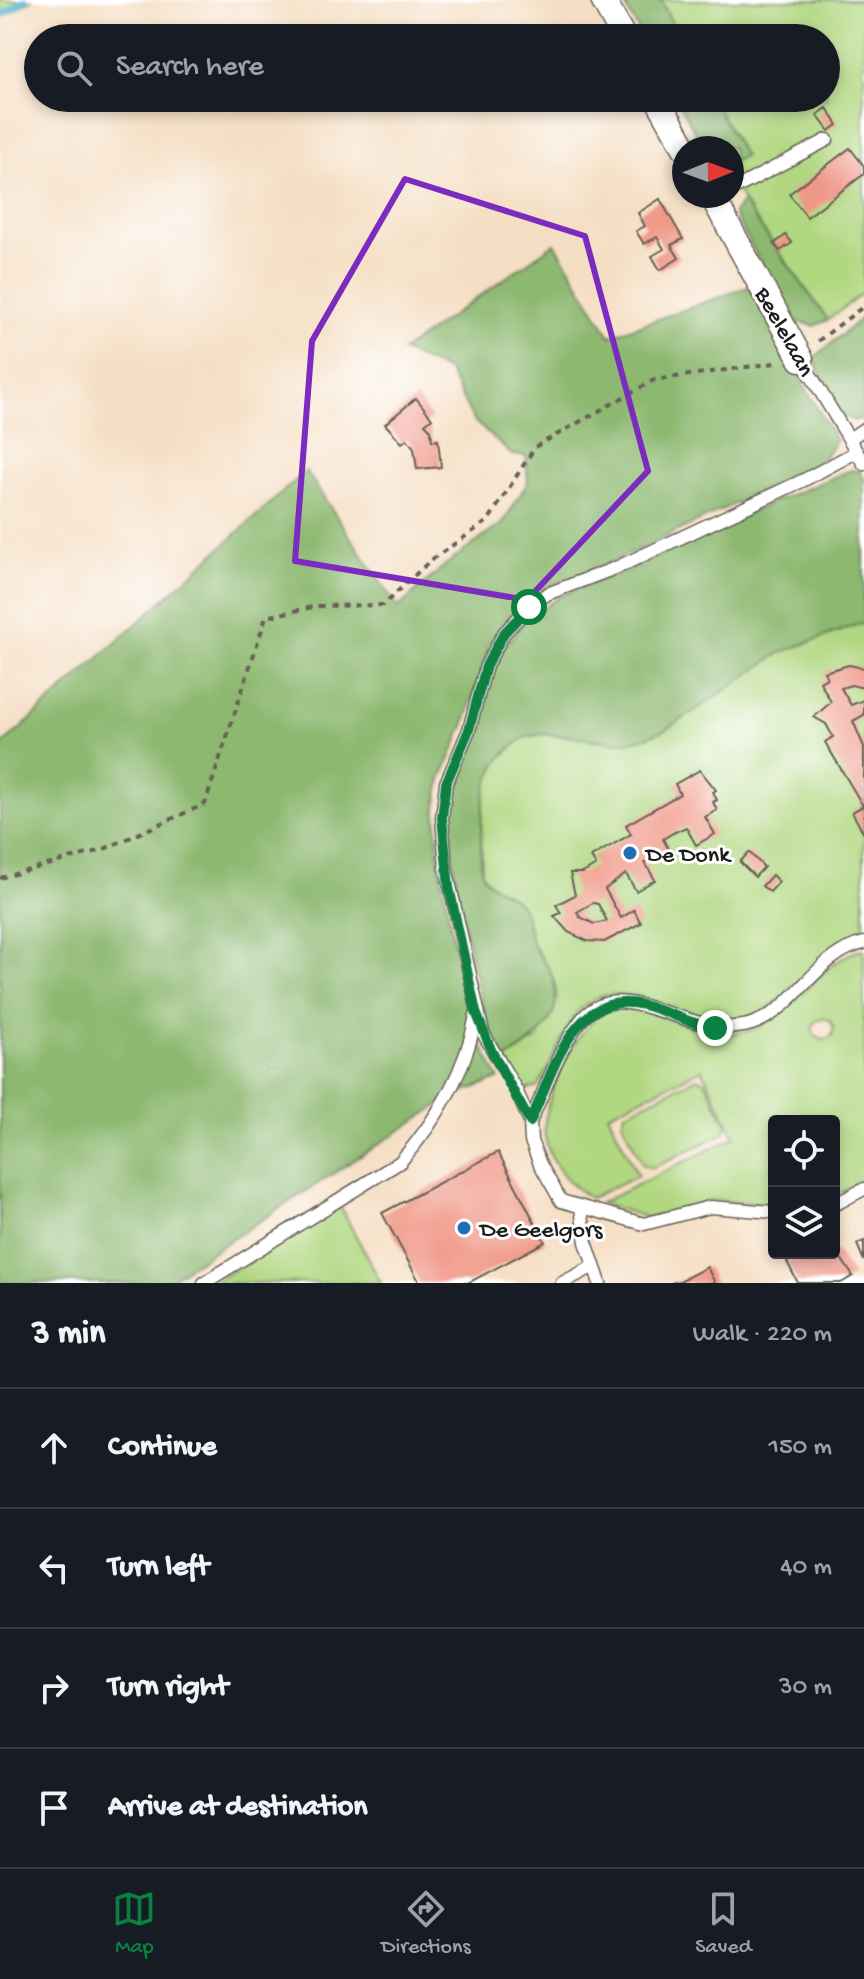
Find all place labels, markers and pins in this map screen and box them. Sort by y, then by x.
place label: De Donk [644,842,732,871]
marker: De Donk [621,844,639,862]
place label: De Geelgors [478,1217,604,1246]
marker: De Geelgors [455,1219,473,1237]

